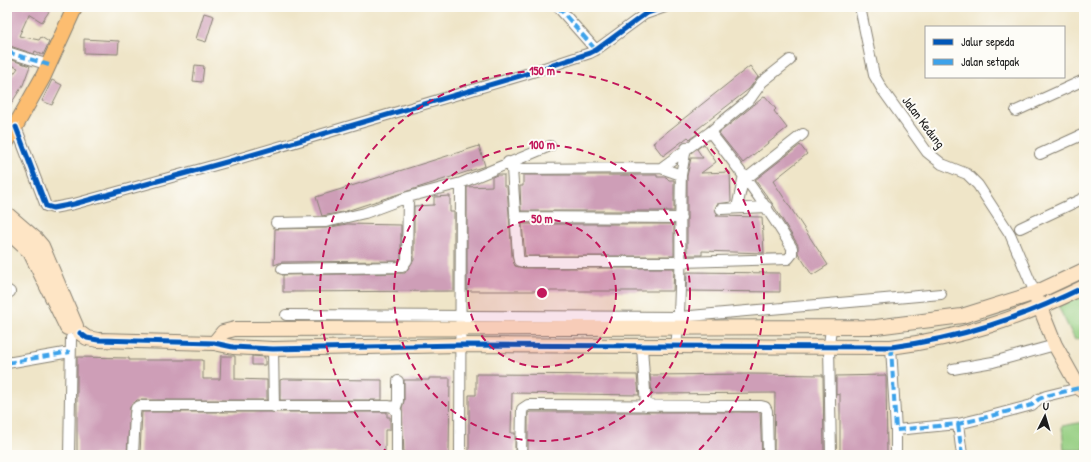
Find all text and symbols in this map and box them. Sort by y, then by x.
legend [925,26,1065,78]
text: Jalur sepeda [961,33,1015,50]
text: Jalan setapak [961,53,1019,70]
text: 150 m [529,62,555,79]
street label: Jalan Kedung [898,92,950,152]
text: 100 m [529,136,555,153]
text: 50 m [531,210,553,227]
centre of rings [535,286,549,300]
north arrow [1025,396,1065,436]
text: U [1042,399,1050,413]

